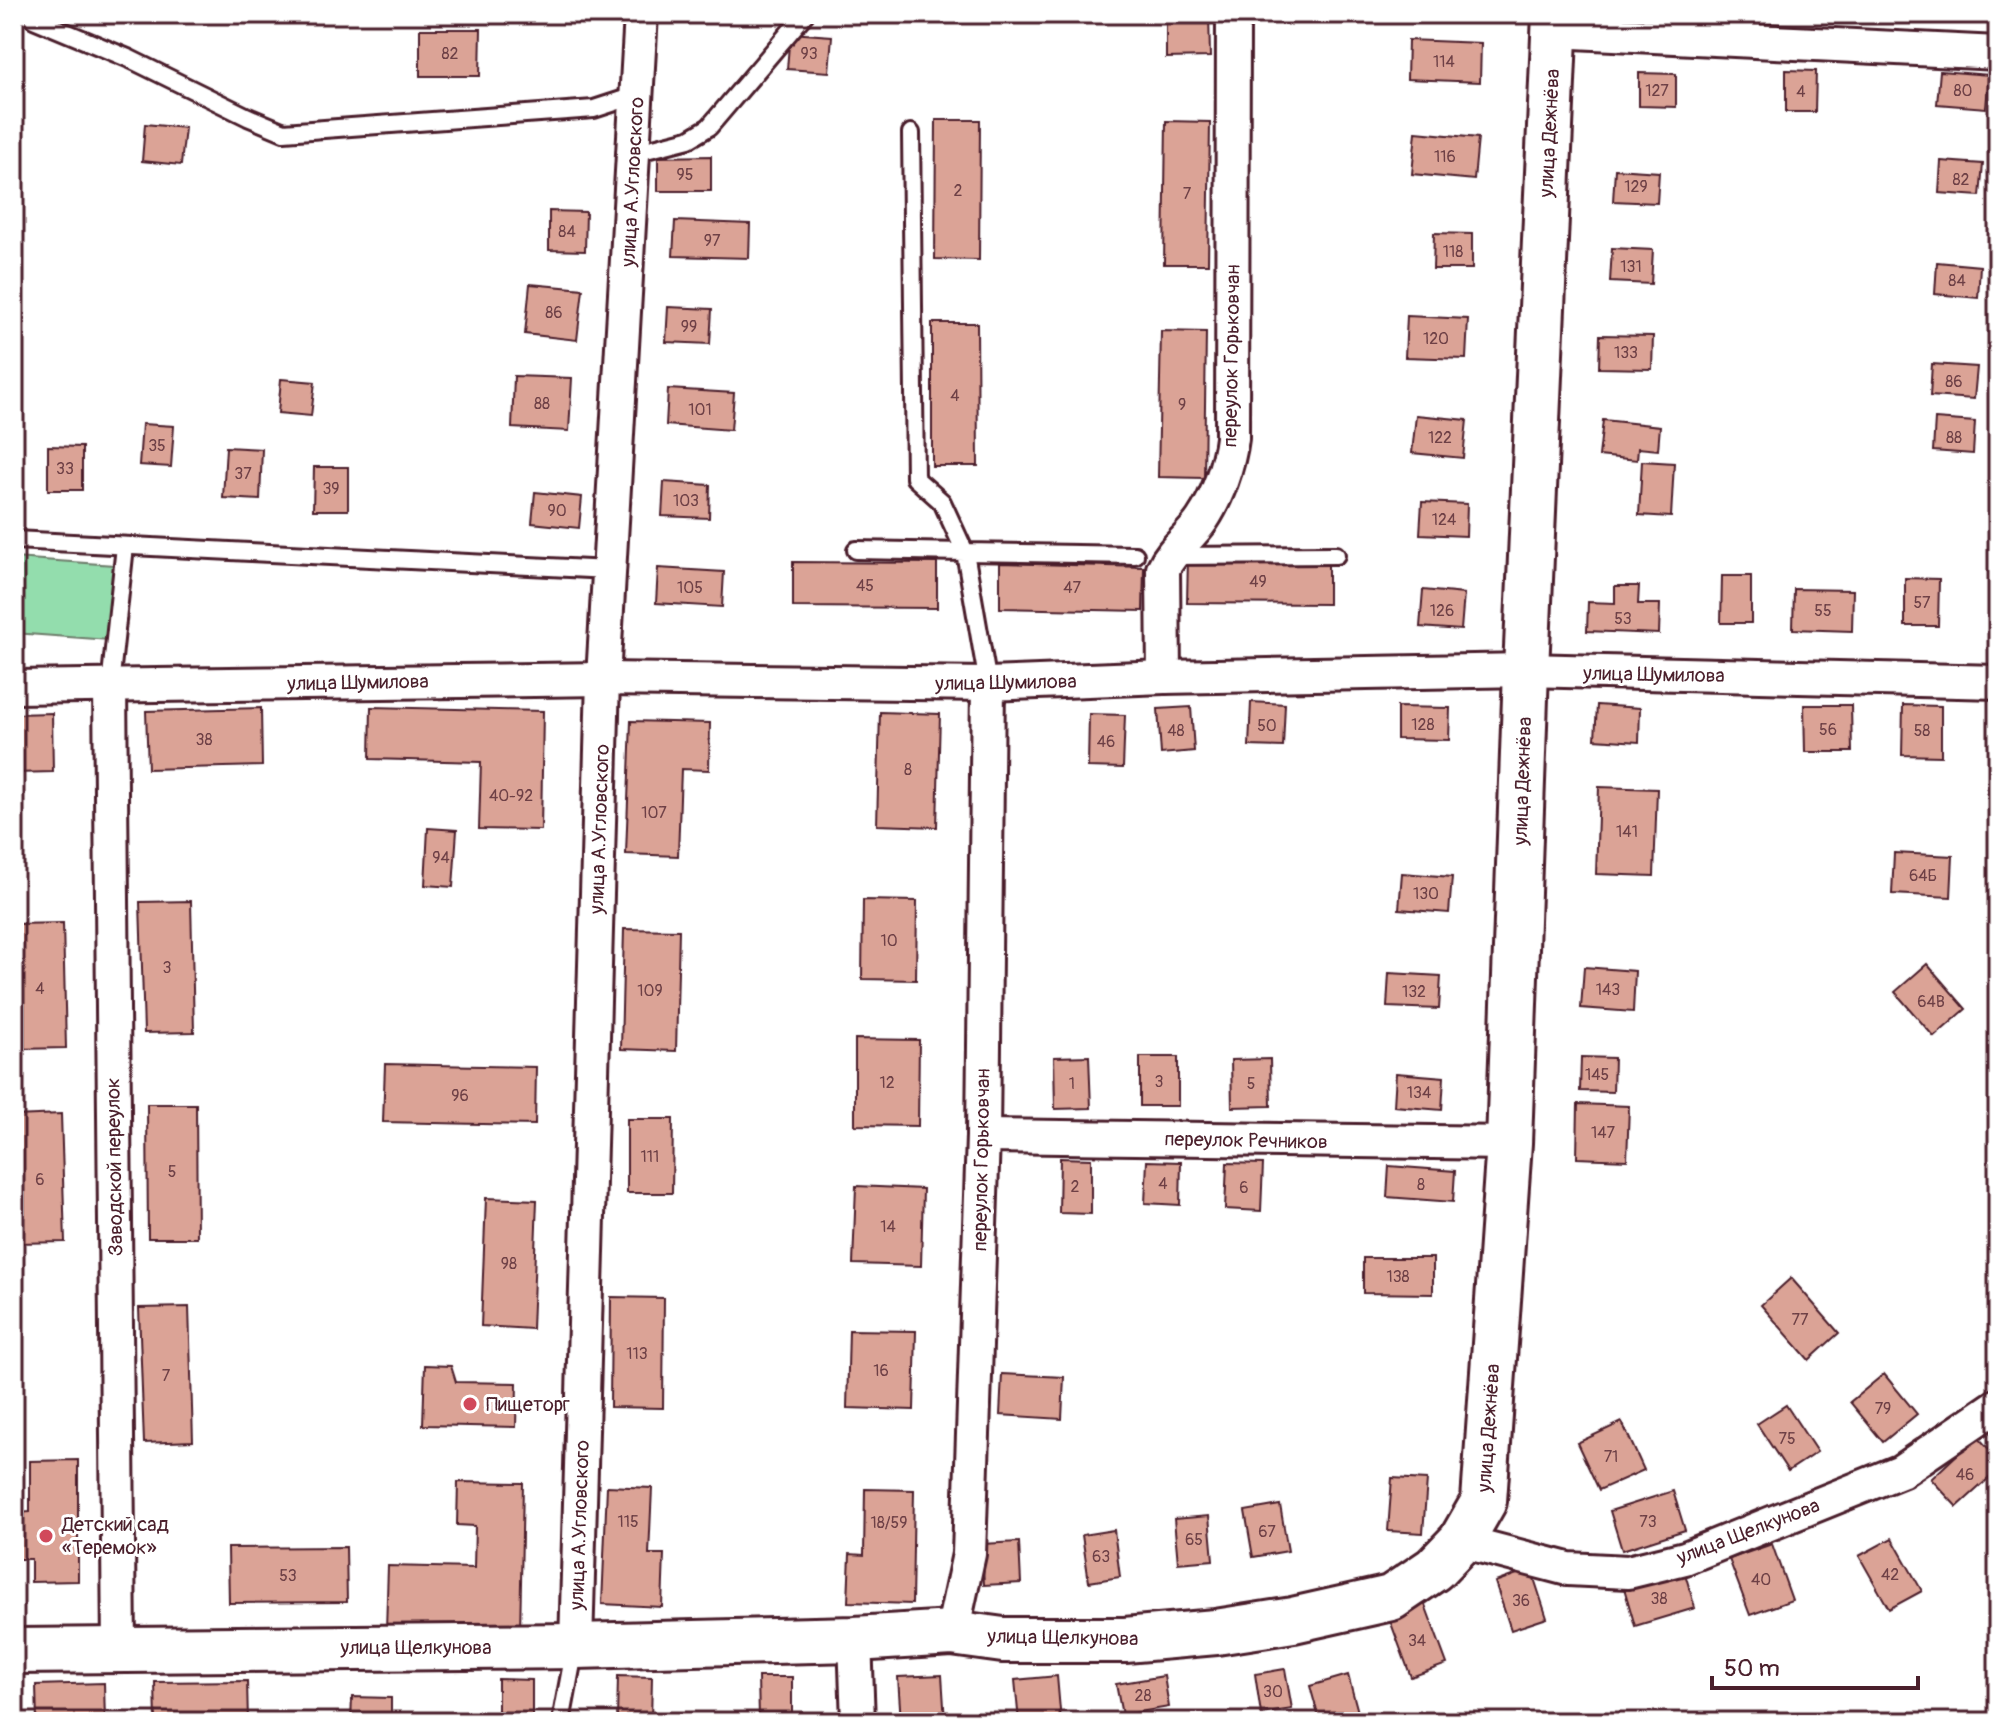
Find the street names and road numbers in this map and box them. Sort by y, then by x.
street label: улица Дежнёва [1534,68,1565,199]
street label: улица А.Угловского [616,96,649,269]
street label: переулок Горьковчан [1217,264,1246,448]
street label: улица Шумилова [1582,661,1725,688]
street label: улица Шумилова [286,669,429,696]
street label: улица Шумилова [934,669,1077,696]
street label: улица Дежнёва [1508,716,1537,847]
street label: улица А.Угловского [584,743,615,916]
street label: переулок Горьковчан [967,1068,996,1252]
street label: Заводской переулок [100,1078,129,1256]
street label: переулок Речников [1164,1127,1328,1154]
street label: улица Дежнёва [1471,1363,1505,1494]
street label: улица А.Угловского [564,1439,595,1612]
street label: улица Щелкунова [1672,1493,1823,1571]
street label: улица Щелкунова [986,1624,1139,1651]
street label: улица Щелкунова [339,1635,492,1660]

